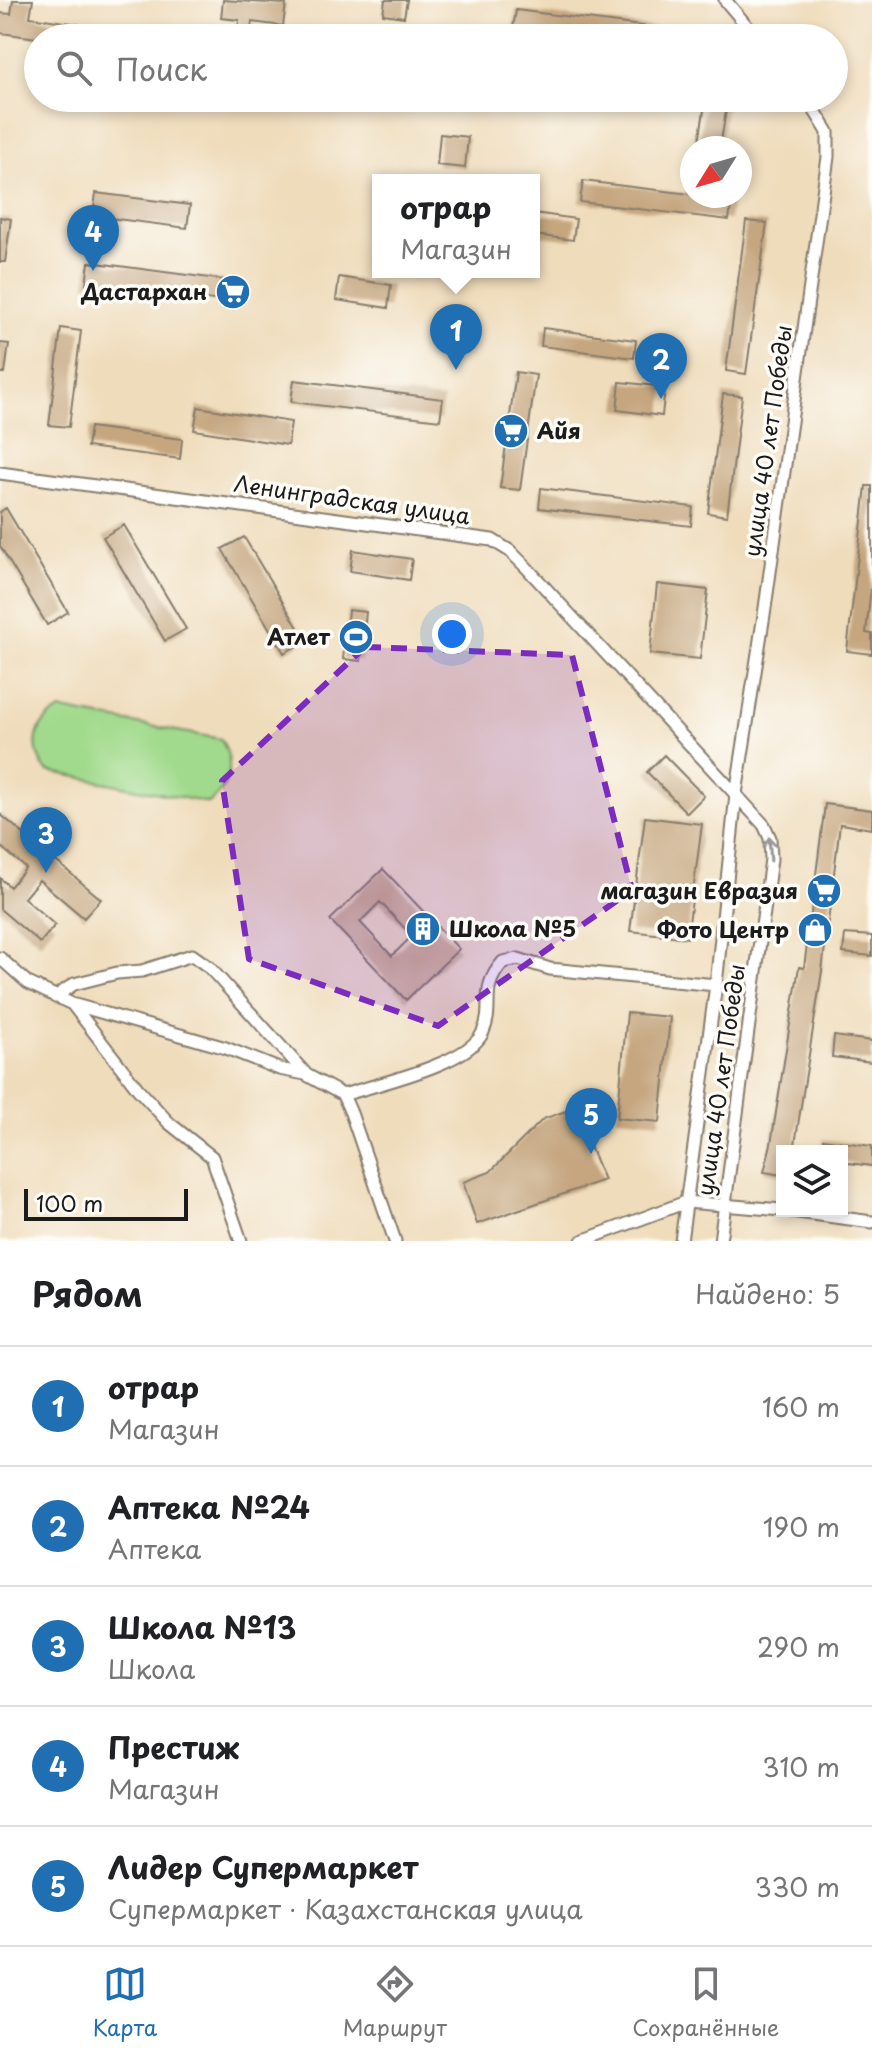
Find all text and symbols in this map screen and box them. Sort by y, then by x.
search box [24,24,848,112]
icon: search [52,46,96,90]
text: Поиск [116,46,207,91]
north arrow [680,136,752,208]
popup [372,174,540,278]
text: отрар [400,184,491,229]
pin: 4 [67,205,119,271]
text: Магазин [400,229,512,268]
supermarket icon: Дастархан [214,273,252,311]
place label: Дастархан [81,274,207,307]
pin: 1 [430,304,482,370]
street label: улица 40 лет Победы [734,323,799,559]
pin: 2 [635,333,687,399]
supermarket icon: Айя [492,412,530,450]
place label: Айя [537,413,581,446]
street label: Ленинградская улица [232,466,473,531]
your location [432,614,472,654]
sports icon: Атлет [337,618,375,656]
place label: Атлет [267,619,331,652]
pin: 3 [20,807,72,873]
one-way arrow [762,836,777,863]
supermarket icon: магазин Евразия [805,872,843,910]
place label: магазин Евразия [600,873,798,906]
building icon: Школа №5 [404,910,442,948]
place label: Школа №5 [449,911,576,944]
shop icon: Фото Центр [796,911,834,949]
place label: Фото Центр [657,912,789,945]
street label: улица 40 лет Победы [687,962,752,1198]
pin: 5 [565,1088,617,1154]
map controls [776,1145,848,1217]
button: layers [776,1145,848,1217]
scale bar [24,1185,188,1221]
text: 100 m [36,1186,103,1219]
text: Рядом [32,1267,143,1319]
text: Найдено: 5 [695,1274,840,1313]
text: отрар [108,1364,199,1409]
text: 1 [52,1387,64,1426]
text: 160 m [762,1387,840,1426]
text: Магазин [108,1409,219,1448]
text: Аптека №24 [108,1484,310,1529]
text: 2 [49,1507,67,1546]
text: 190 m [763,1507,840,1546]
text: Аптека [108,1529,201,1568]
text: Школа №13 [108,1604,296,1649]
text: 3 [49,1627,67,1666]
text: 290 m [757,1627,840,1666]
text: Школа [108,1649,195,1688]
text: Престиж [108,1724,239,1769]
text: 4 [49,1747,67,1786]
text: 310 m [762,1747,840,1786]
text: Магазин [108,1769,219,1808]
text: Лидер Супермаркет [108,1844,418,1889]
text: 5 [50,1867,66,1906]
text: 330 m [755,1867,840,1906]
text: Супермаркет · Казахстанская улица [108,1889,583,1928]
tab: Карта [93,1962,157,2043]
tab: Маршрут [343,1962,447,2043]
tab: Сохранённые [632,1962,779,2043]

